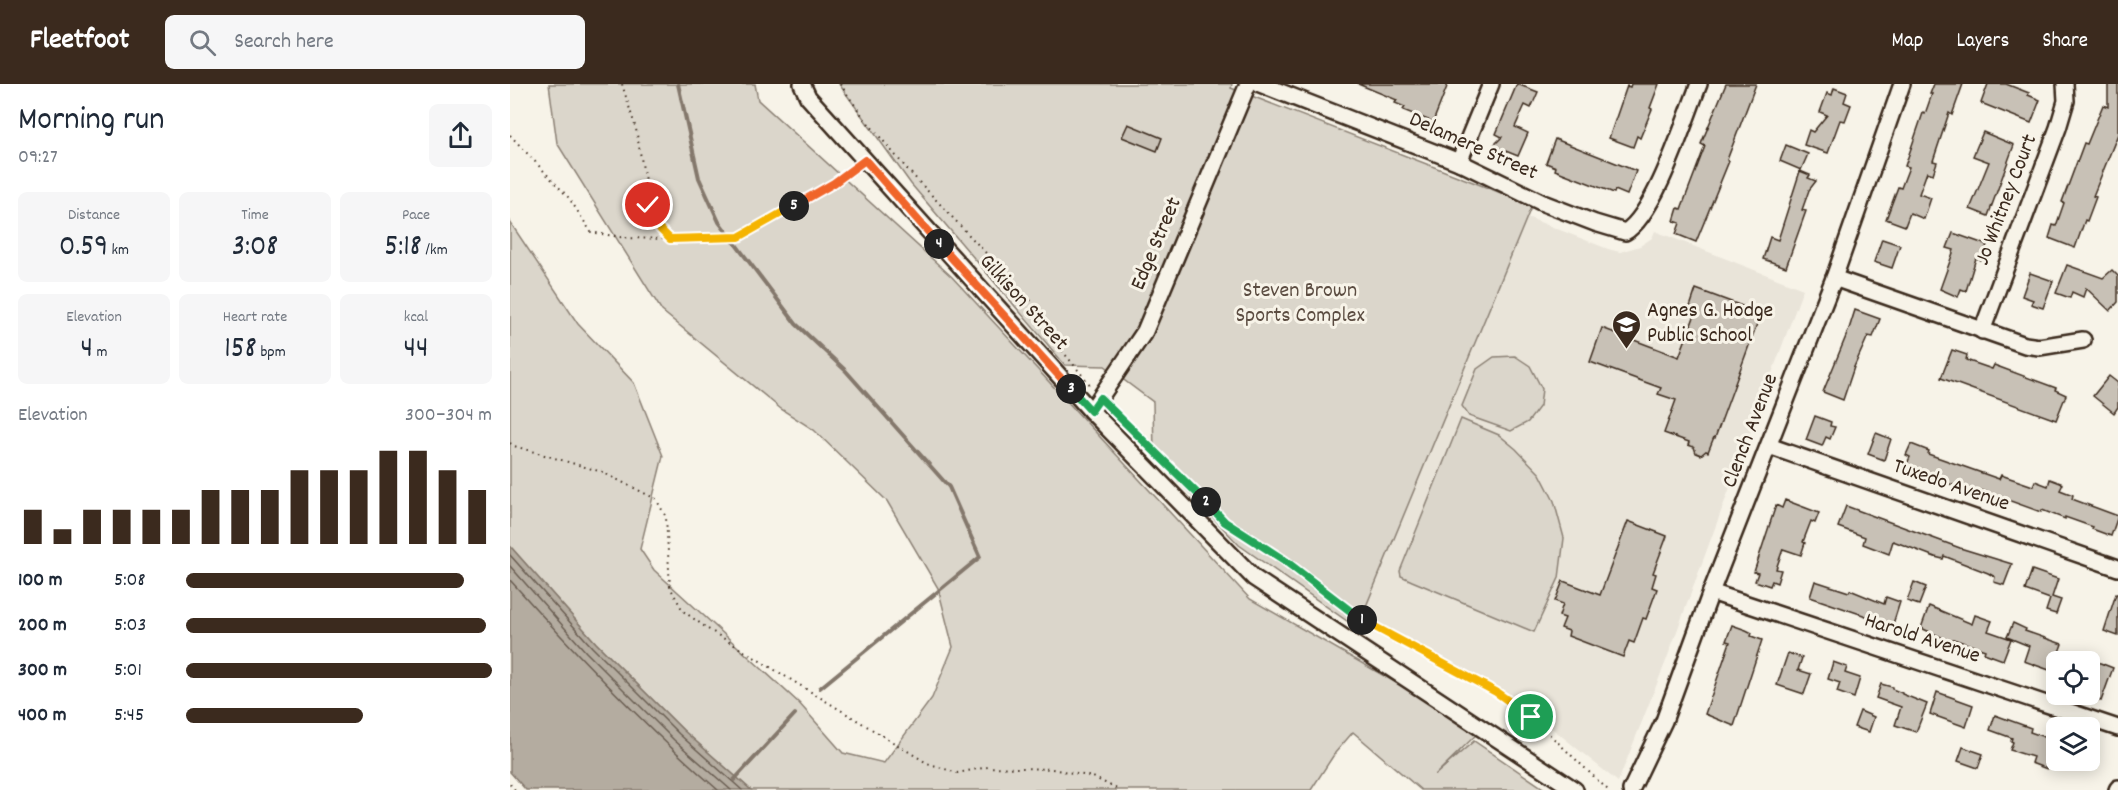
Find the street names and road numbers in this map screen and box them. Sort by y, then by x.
street label: Delamere Street [1404,105,1542,189]
street label: Jo Whitney Court [1968,130,2046,270]
street label: Edge Street [1124,193,1190,295]
street label: Gilkison Street [971,248,1075,358]
street label: Clench Avenue [1715,369,1787,493]
street label: Tuxedo Avenue [1889,452,2013,520]
street label: Harold Avenue [1860,606,1984,672]

